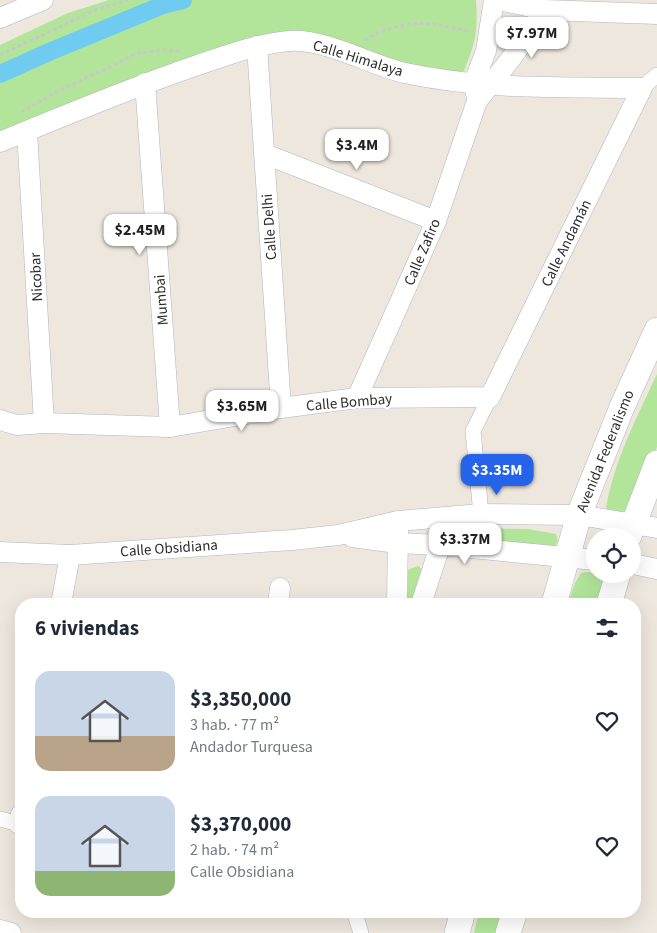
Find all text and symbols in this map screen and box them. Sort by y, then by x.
pin: $7.97M [491,17,573,59]
text: $7.97M [507,22,557,44]
street label: Calle Himalaya [310,35,406,82]
pin: $3.4M [322,128,392,171]
text: $3.4M [336,134,378,156]
street label: Calle Delhi [257,193,282,261]
street label: Calle Andamán [536,196,597,290]
pin: $2.45M [99,214,181,256]
street label: Calle Zafiro [399,215,446,289]
text: $2.45M [115,219,165,241]
street label: Nicobar [25,251,48,302]
street label: Mumbai [149,274,174,326]
street label: Avenida Federalismo [571,387,640,516]
street label: Calle Bombay [305,388,393,417]
pin: $3.65M [201,390,283,432]
text: $3.65M [217,395,267,417]
pin: $3.35M [456,454,538,496]
text: $3.35M [472,459,522,481]
pin: $3.37M [424,522,506,565]
text: $3.37M [440,528,490,550]
map controls [586,528,641,583]
button: locate [586,528,641,583]
street label: Calle Obsidiana [120,535,219,562]
text: 6 viviendas [35,613,139,643]
icon: filters [593,614,621,642]
text: $3,350,000 [190,684,291,714]
icon: home [75,691,135,751]
icon: heart [593,707,621,735]
text: 3 hab. · 77 m² [190,714,279,736]
text: Andador Turquesa [190,736,313,758]
text: $3,370,000 [190,809,291,839]
icon: home [75,816,135,876]
icon: heart [593,832,621,860]
text: 2 hab. · 74 m² [190,839,279,861]
text: Calle Obsidiana [190,861,294,883]

